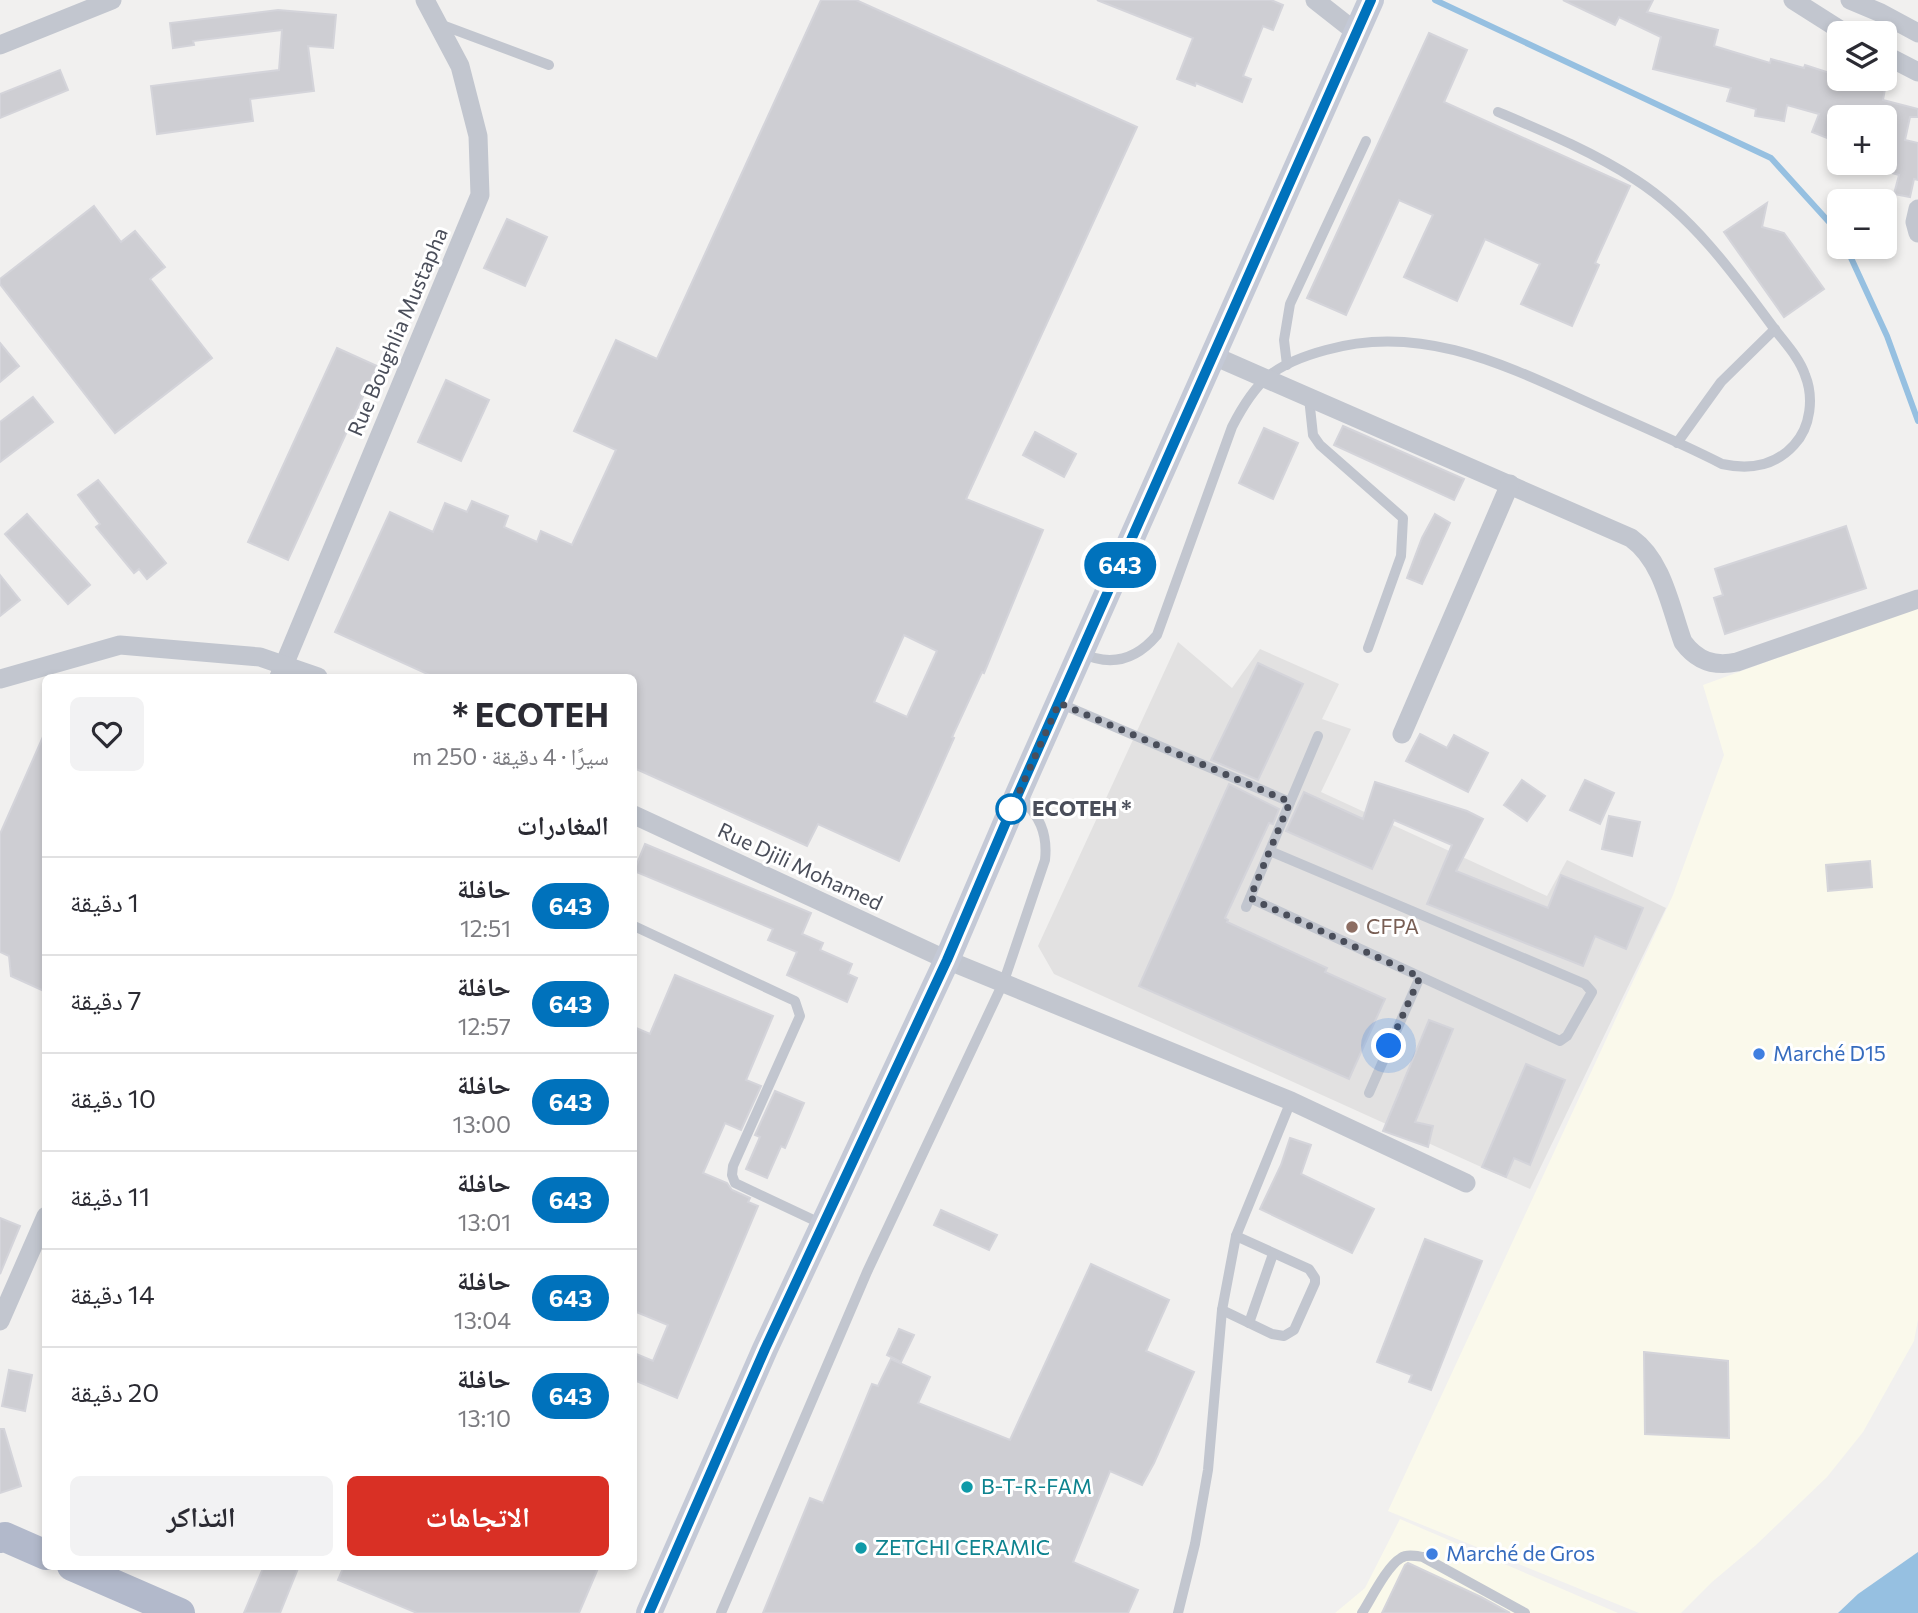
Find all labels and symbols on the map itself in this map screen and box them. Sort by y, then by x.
street label: Rue Boughlia Mustapha [341,223,452,439]
line badge: 643 [1080,542,1160,588]
marker: ECOTEH * [996,794,1026,824]
place label: ECOTEH * [1032,795,1132,820]
street label: Rue Djili Mohamed [714,817,887,915]
place label: CFPA [1366,913,1419,938]
marker: CFPA [1344,919,1360,935]
your location [1371,1028,1406,1063]
place label: Marché D15 [1773,1040,1886,1065]
marker: Marché D15 [1751,1046,1767,1062]
place label: B-T-R-FAM [981,1473,1092,1498]
marker: B-T-R-FAM [959,1479,975,1495]
place label: ZETCHI CERAMIC [875,1534,1050,1559]
marker: ZETCHI CERAMIC [853,1540,869,1556]
place label: Marché de Gros [1446,1540,1595,1565]
marker: Marché de Gros [1424,1546,1440,1562]

